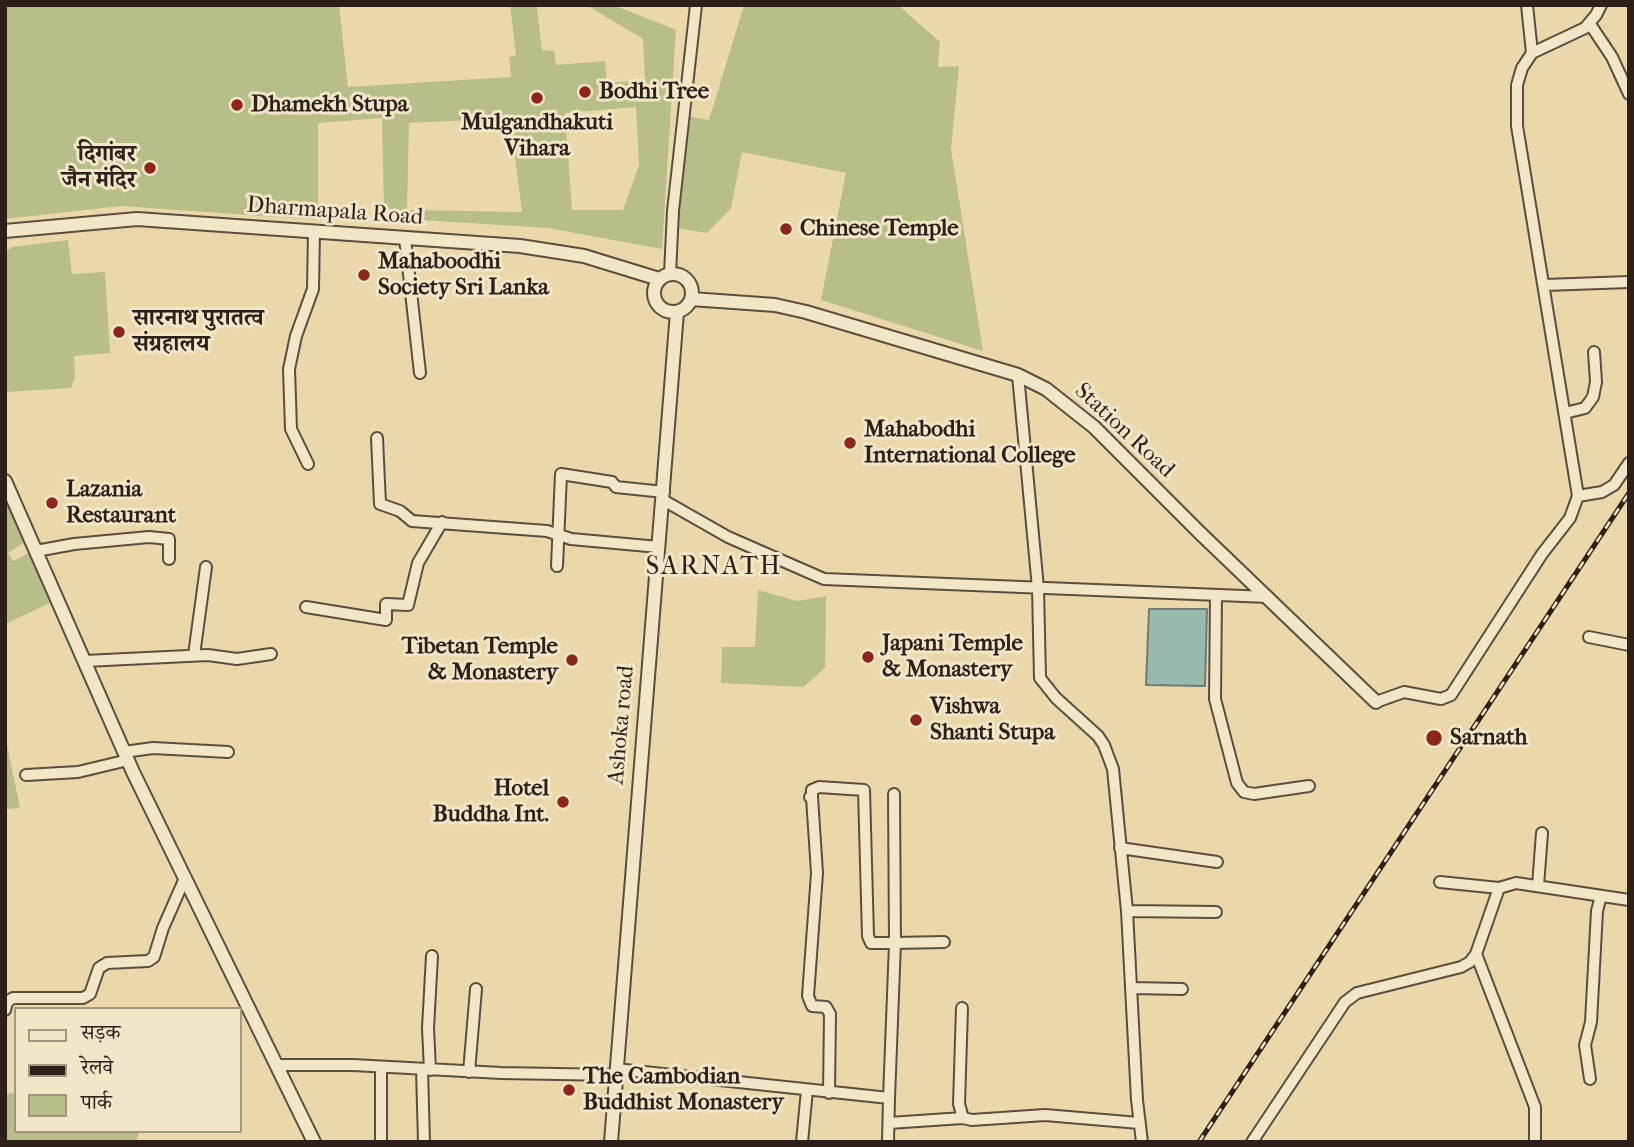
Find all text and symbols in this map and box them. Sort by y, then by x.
place label: Bodhi Tree [599,78,709,106]
marker: Bodhi Tree [577,84,593,100]
marker: Mulgandhakuti Vihara [529,90,545,106]
place label: Dhamekh Stupa [251,91,408,119]
marker: Dhamekh Stupa [229,97,245,113]
place label: Mulgandhakuti Vihara [461,109,613,163]
place label: दिगांबर जैन मंदिर [62,141,136,195]
marker: दिगांबर जैन मंदिर [142,160,158,176]
street label: Dharmapala Road [246,192,424,232]
place label: Chinese Temple [800,215,959,243]
marker: Chinese Temple [778,221,794,237]
place label: Mahaboodhi Society Sri Lanka [378,248,549,302]
marker: Mahaboodhi Society Sri Lanka [356,267,372,283]
place label: सारनाथ पुरातत्व संग्रहालय [133,305,263,359]
marker: सारनाथ पुरातत्व संग्रहालय [111,324,127,340]
street label: Station Road [1068,378,1180,484]
place label: Mahabodhi International College [864,416,1076,470]
marker: Mahabodhi International College [842,435,858,451]
place label: Lazania Restaurant [66,476,176,530]
marker: Lazania Restaurant [44,495,60,511]
district label: SARNATH [647,552,781,584]
place label: Japani Temple & Monastery [882,630,1023,684]
place label: Tibetan Temple & Monastery [402,633,558,687]
marker: Japani Temple & Monastery [860,649,876,665]
marker: Tibetan Temple & Monastery [564,652,580,668]
street label: Ashoka road [603,664,641,786]
place label: Vishwa Shanti Stupa [930,693,1055,747]
marker: Vishwa Shanti Stupa [908,712,924,728]
place label: Sarnath [1450,724,1527,752]
marker: Sarnath [1424,728,1444,748]
place label: Hotel Buddha Int. [433,775,549,829]
marker: Hotel Buddha Int. [555,794,571,810]
legend [14,1007,242,1133]
text: सड़क [81,1020,120,1044]
text: रेलवे [81,1055,113,1079]
place label: The Cambodian Buddhist Monastery [583,1063,784,1117]
marker: The Cambodian Buddhist Monastery [561,1082,577,1098]
text: पार्क [81,1090,112,1114]

